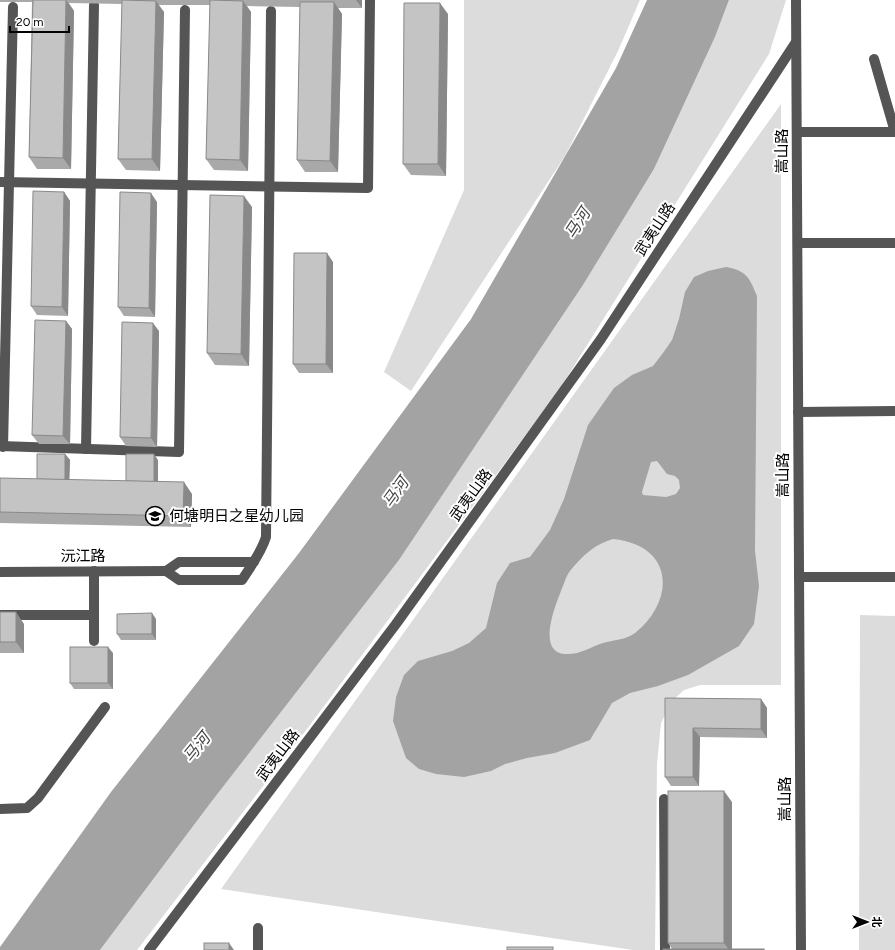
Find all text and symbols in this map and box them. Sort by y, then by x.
scale bar [10,8,69,34]
text: 20 m [16,15,44,29]
street label: 嵩山路 [773,128,791,174]
street label: 武夷山路 [631,199,679,259]
water label: 马河 [561,202,596,242]
street label: 嵩山路 [774,452,792,498]
street label: 武夷山路 [446,465,496,525]
water label: 马河 [378,471,414,511]
school or university icon: 何塘明日之星幼儿园 [144,505,166,527]
place label: 何塘明日之星幼儿园 [169,507,304,525]
street label: 沅江路 [60,547,106,565]
street label: 武夷山路 [253,726,303,784]
water label: 马河 [179,727,216,766]
street label: 嵩山路 [776,776,794,822]
north arrow [847,902,887,942]
text: 北 [870,917,883,928]

